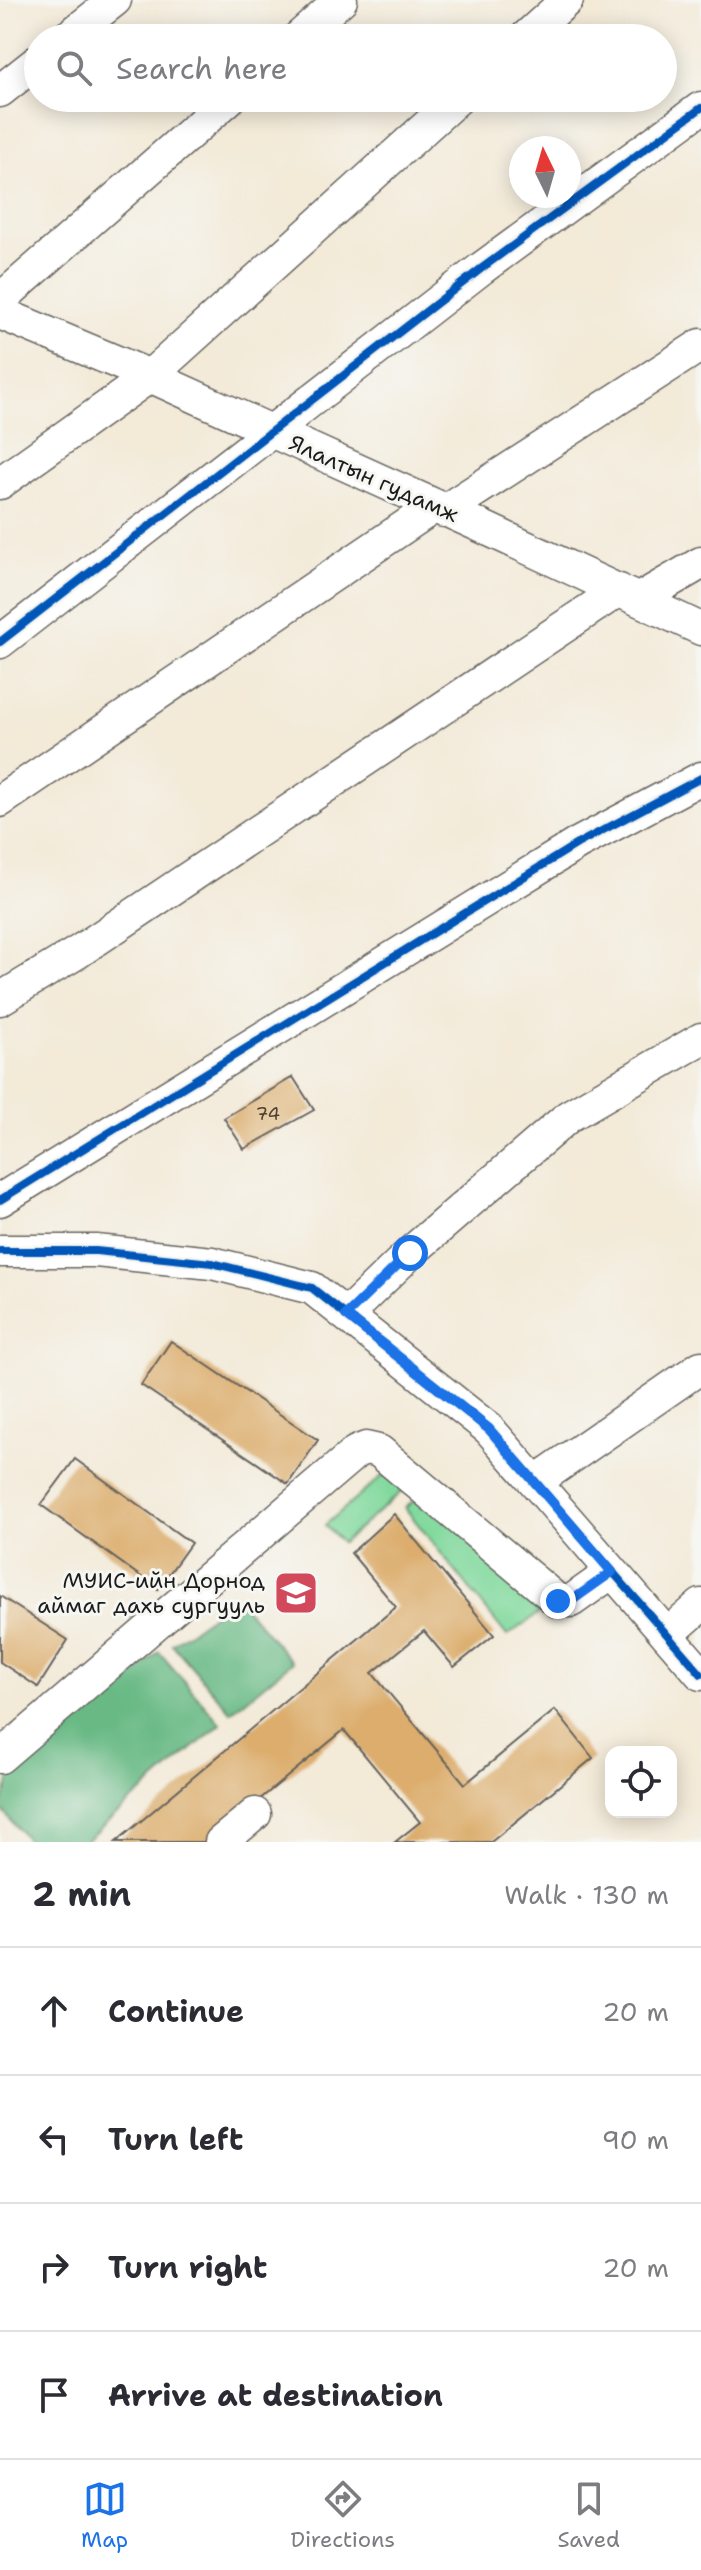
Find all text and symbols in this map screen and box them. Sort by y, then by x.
search box [24,24,677,112]
icon: search [52,46,96,90]
text: Search here [116,48,287,89]
north arrow [509,136,581,208]
street label: Ялалтын гудамж [285,428,463,529]
house number: 74 [256,1102,280,1126]
route start [392,1235,428,1271]
place label: МУИС-ийн Дорнод аймаг дахь сургууль [37,1566,265,1620]
school or university icon: МУИС-ийн Дорнод аймаг дахь сургууль [272,1569,320,1617]
route end [540,1583,576,1619]
map controls [605,1746,677,1818]
button: locate [605,1746,677,1818]
text: 2 min [32,1871,131,1917]
text: Walk · 130 m [504,1877,669,1912]
icon: ahead [32,1989,76,2033]
text: Continue [108,1991,244,2032]
text: 20 m [602,1994,669,2029]
icon: left [32,2117,76,2161]
text: Turn left [108,2119,243,2160]
text: 90 m [602,2122,669,2157]
icon: right [32,2245,76,2289]
text: Turn right [108,2247,267,2288]
text: 20 m [602,2250,669,2285]
icon: arrive [32,2373,76,2417]
text: Arrive at destination [108,2375,443,2416]
tab: Map [81,2477,128,2554]
tab: Directions [290,2477,395,2554]
tab: Saved [557,2477,620,2554]

